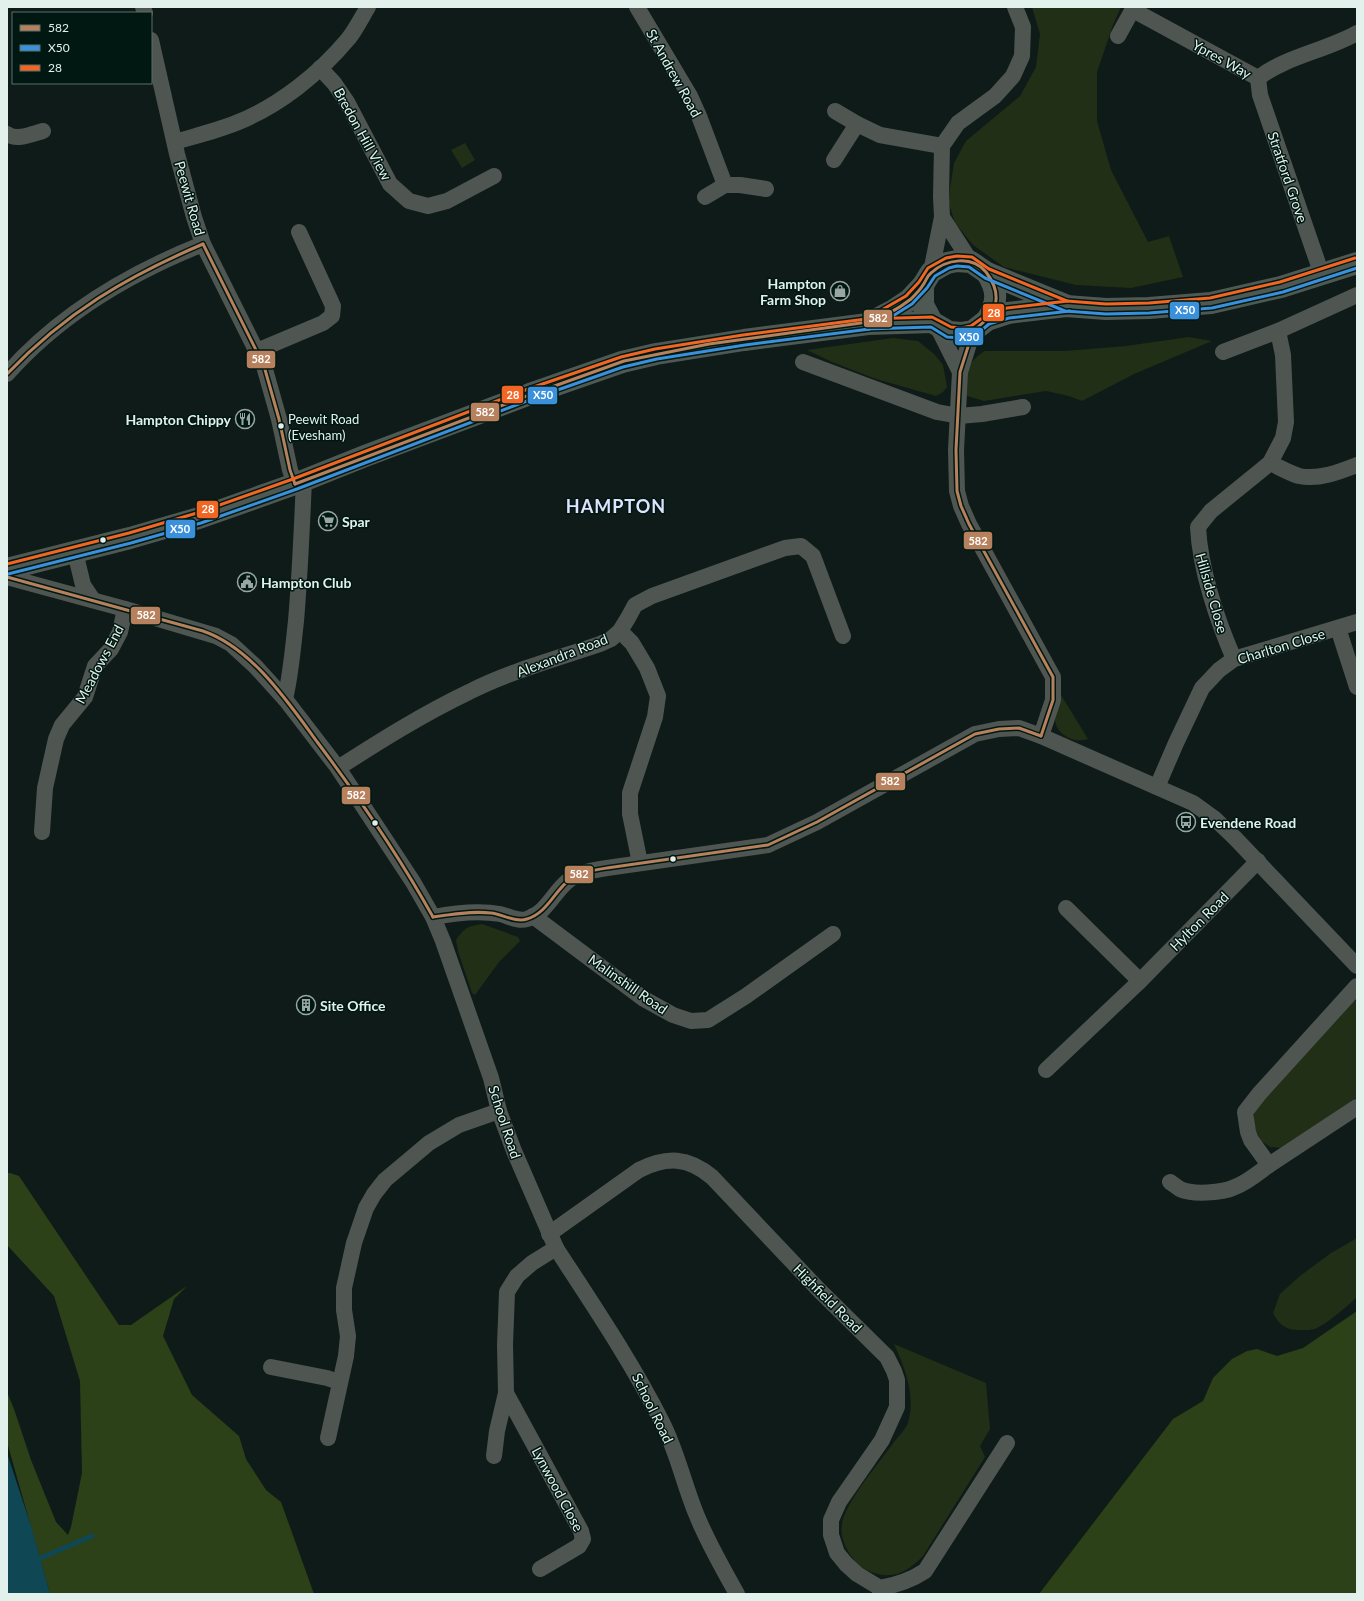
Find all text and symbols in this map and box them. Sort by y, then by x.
legend [12,12,152,84]
text: 582 [48,20,69,35]
street label: St Andrew Road [643,26,705,120]
street label: Ypres Way [1190,36,1255,83]
text: X50 [48,40,70,55]
text: 28 [48,60,62,75]
street label: Bredon Hill View [331,85,395,183]
street label: Stratford Grove [1265,129,1311,225]
street label: Peewit Road [171,159,209,237]
place label: Hampton Farm Shop [760,275,826,308]
shop icon: Hampton Farm Shop [829,280,851,302]
line badge: X50 [1169,301,1200,320]
line badge: 28 [982,303,1005,322]
text: X50 [1175,303,1196,316]
text: 28 [988,306,1000,319]
line badge: 582 [863,309,893,328]
text: 582 [868,311,888,324]
line badge: X50 [954,327,984,346]
text: X50 [959,330,980,343]
line badge: 582 [246,350,276,369]
text: 582 [251,352,271,365]
line badge: 28 [501,385,524,404]
line badge: X50 [527,386,558,405]
text: 28 [507,388,519,401]
text: X50 [533,388,554,401]
line badge: 582 [470,402,500,422]
text: 582 [475,405,495,418]
restaurant icon: Hampton Chippy [234,408,256,430]
place label: Hampton Chippy [125,411,232,428]
place label: Peewit Road (Evesham) [288,411,359,443]
marker: Peewit Road (Evesham) [276,421,286,431]
district label: HAMPTON [566,495,666,517]
line badge: 28 [196,500,219,519]
text: 28 [202,502,214,515]
supermarket icon: Spar [317,510,339,532]
place label: Spar [342,513,371,530]
line badge: X50 [165,519,196,539]
text: X50 [170,522,191,535]
line badge: 582 [963,531,993,550]
text: 582 [968,534,988,547]
unlabelled marker [98,535,108,545]
street label: Hillside Close [1192,551,1232,635]
public building icon: Hampton Club [236,571,258,593]
place label: Hampton Club [261,574,351,591]
line badge: 582 [130,606,161,625]
text: 582 [136,608,156,621]
street label: Meadows End [71,622,127,706]
street label: Charlton Close [1235,625,1327,667]
street label: Alexandra Road [514,630,610,680]
line badge: 582 [875,772,906,791]
text: 582 [880,774,900,787]
line badge: 582 [341,786,371,805]
text: 582 [346,788,366,801]
bus stop icon: Evendene Road [1175,811,1197,833]
place label: Evendene Road [1200,814,1296,831]
unlabelled marker [370,818,380,828]
unlabelled marker [668,854,678,864]
line badge: 582 [564,865,594,884]
text: 582 [569,867,589,880]
street label: Hylton Road [1166,888,1232,954]
street label: Malinshill Road [585,950,671,1018]
building icon: Site Office [295,994,317,1016]
place label: Site Office [320,997,386,1014]
street label: School Road [485,1083,525,1161]
street label: Highfield Road [790,1260,866,1336]
street label: School Road [629,1370,677,1446]
street label: Lynwood Close [529,1444,587,1534]

